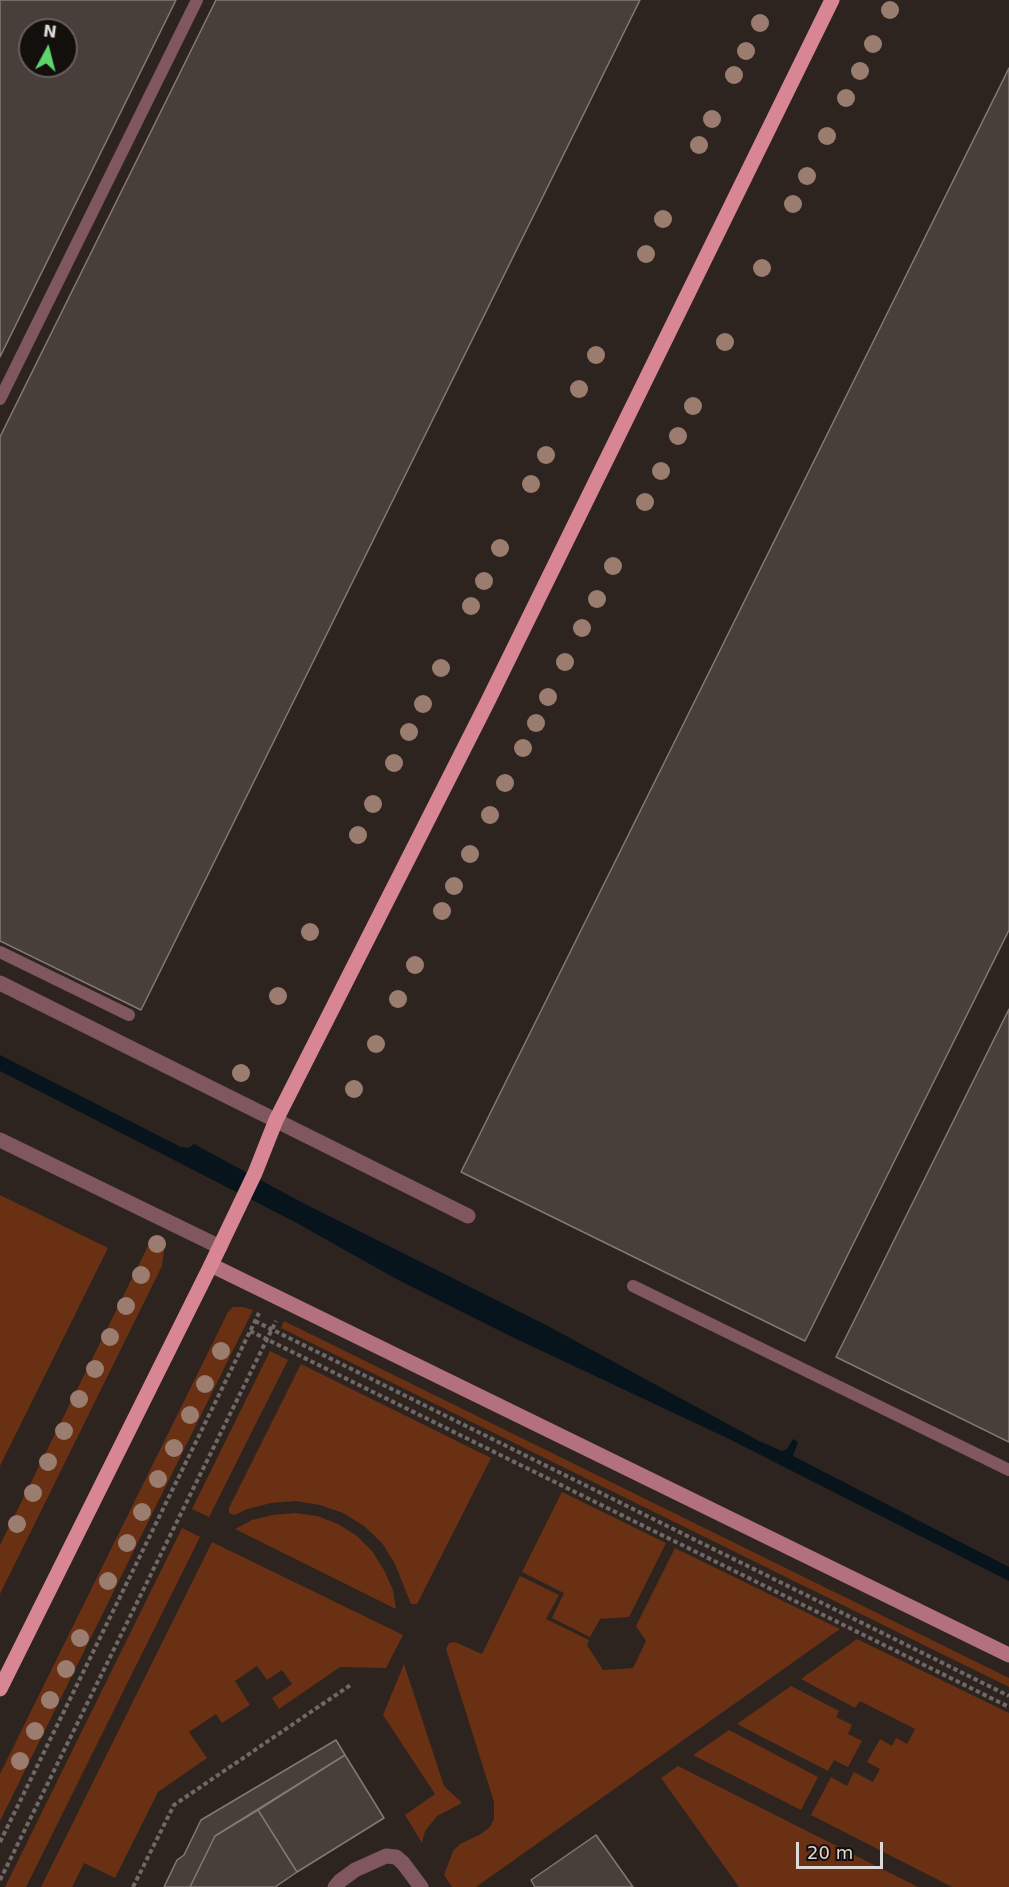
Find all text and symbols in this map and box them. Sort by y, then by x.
north arrow [18,18,78,78]
text: N [42,21,58,42]
scale bar [799,1830,886,1868]
text: 20 m [807,1842,853,1863]

